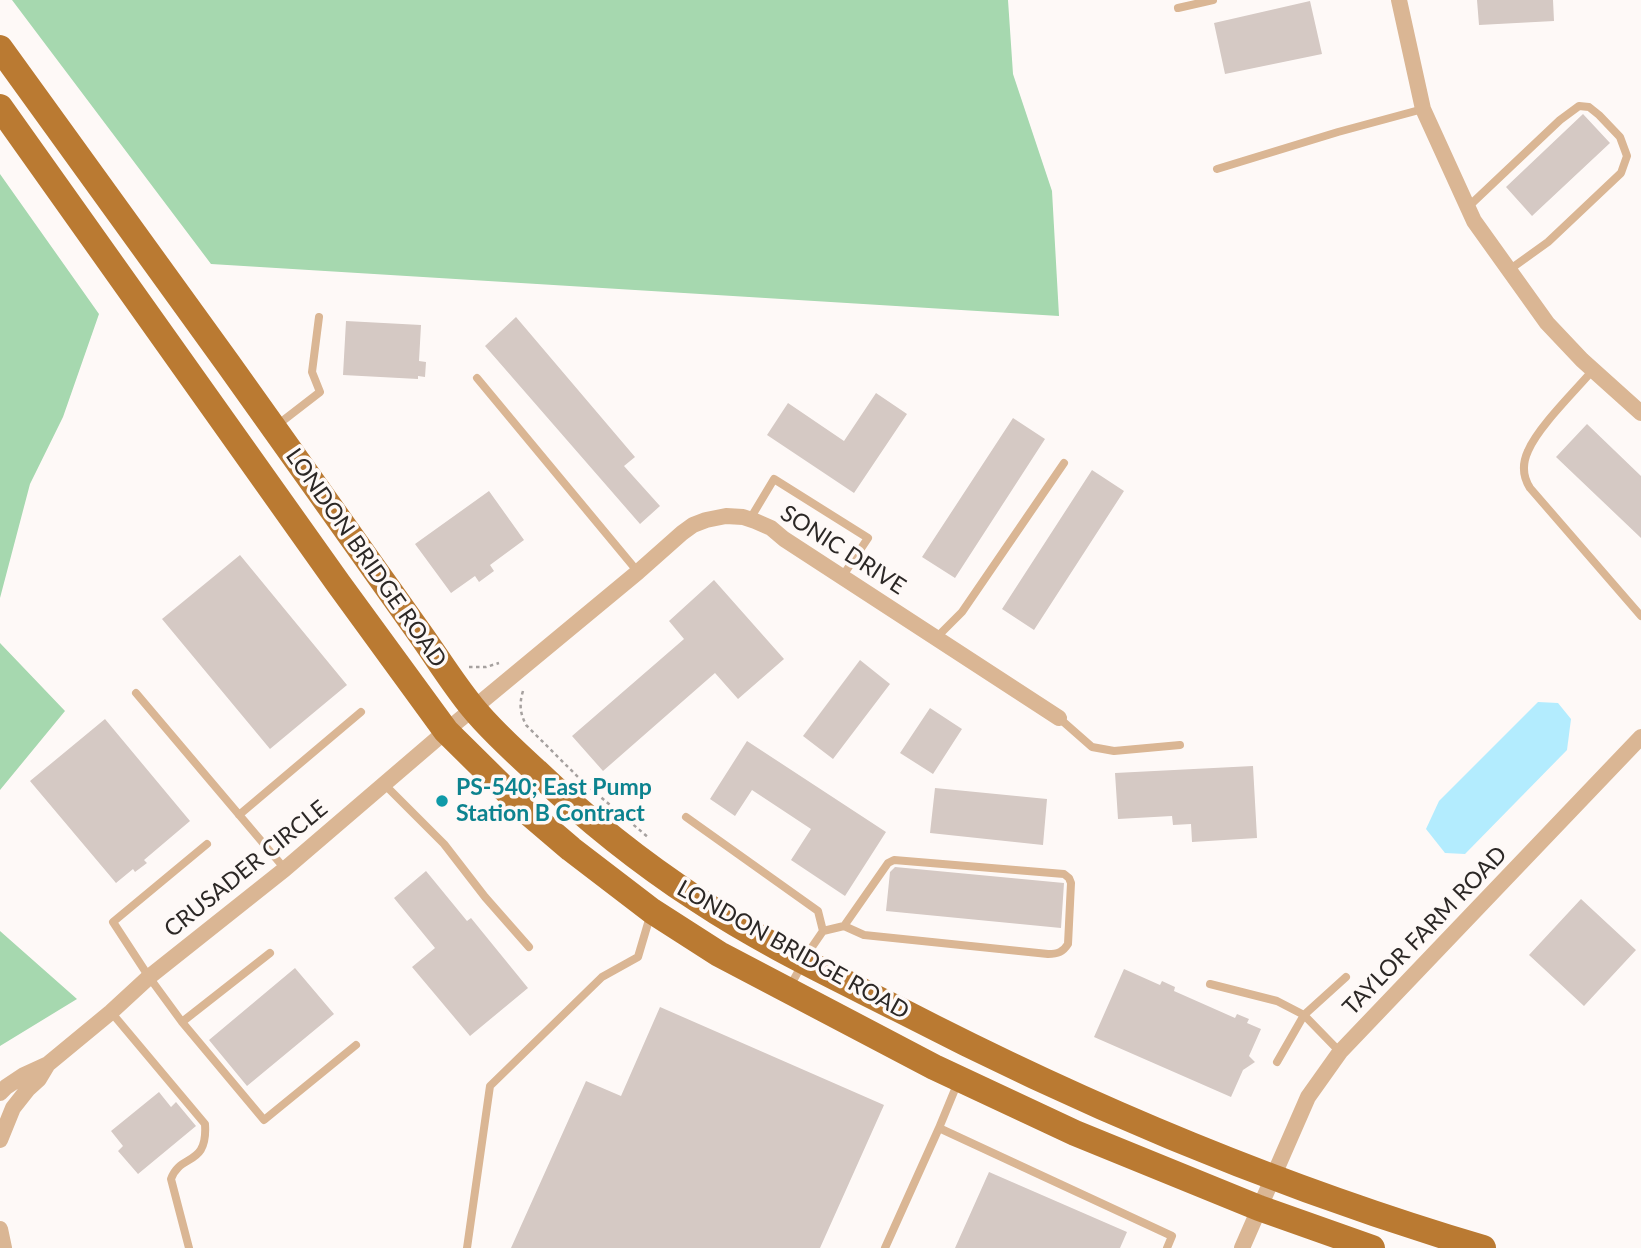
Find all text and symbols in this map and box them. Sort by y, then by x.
street label: LONDON BRIDGE ROAD [280,443,452,673]
street label: SONIC DRIVE [775,499,911,601]
place label: PS-540; East Pump Station B Contract [456,774,652,828]
marker: PS-540; East Pump Station B Contract [434,793,450,809]
street label: CRUSADER CIRCLE [159,795,333,943]
street label: TAYLOR FARM ROAD [1337,841,1513,1021]
street label: LONDON BRIDGE ROAD [672,875,914,1025]

